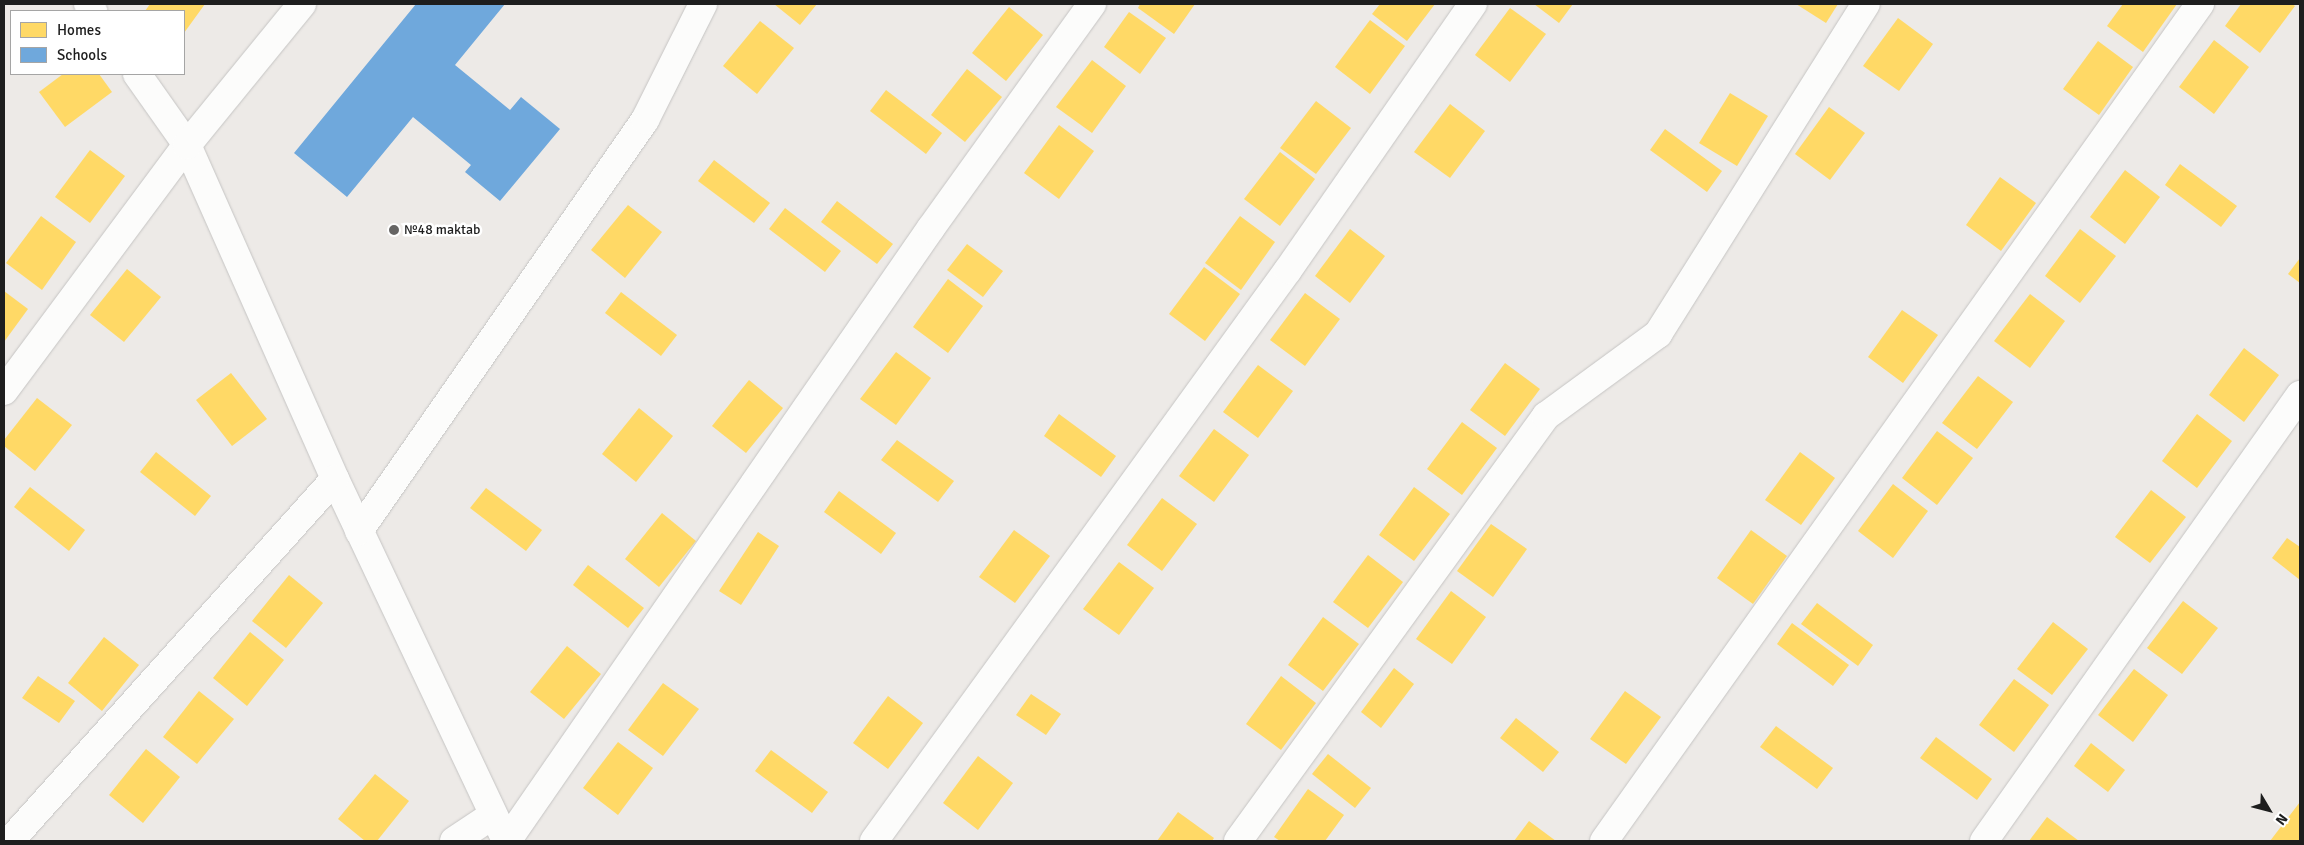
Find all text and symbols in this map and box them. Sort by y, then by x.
legend [10,10,185,75]
text: Homes [57,21,101,39]
text: Schools [57,46,107,64]
place label: №48 maktab [404,222,480,238]
marker: №48 maktab [388,224,400,236]
north arrow [2244,785,2294,835]
text: N [2272,810,2291,828]

